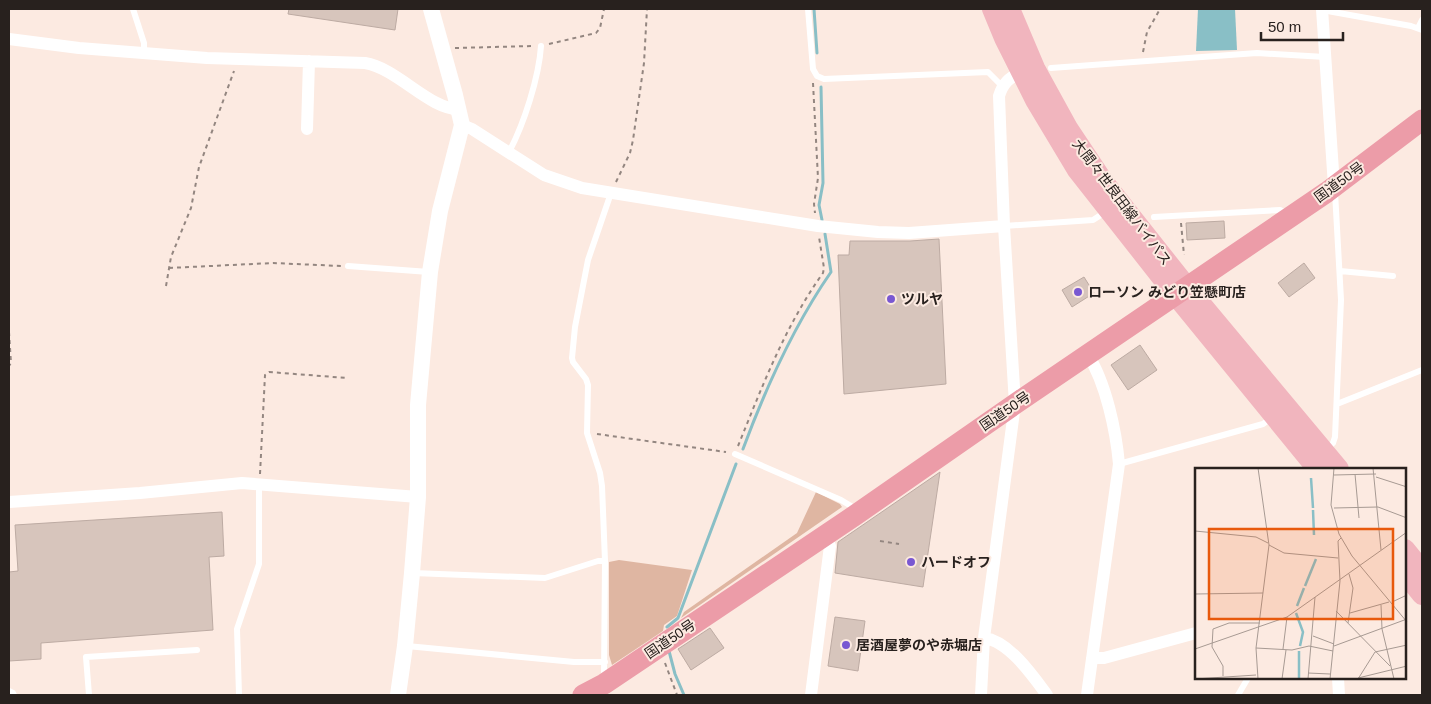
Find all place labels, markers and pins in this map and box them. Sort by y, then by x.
place label: ローソン みどり笠懸町店 [1088,284,1246,300]
marker: ローソン みどり笠懸町店 [1072,286,1084,298]
place label: ツルヤ [901,291,943,307]
marker: ツルヤ [885,293,897,305]
place label: ハードオフ [921,554,991,570]
marker: ハードオフ [905,556,917,568]
place label: 居酒屋夢のや赤堀店 [856,637,982,653]
marker: 居酒屋夢のや赤堀店 [840,639,852,651]

